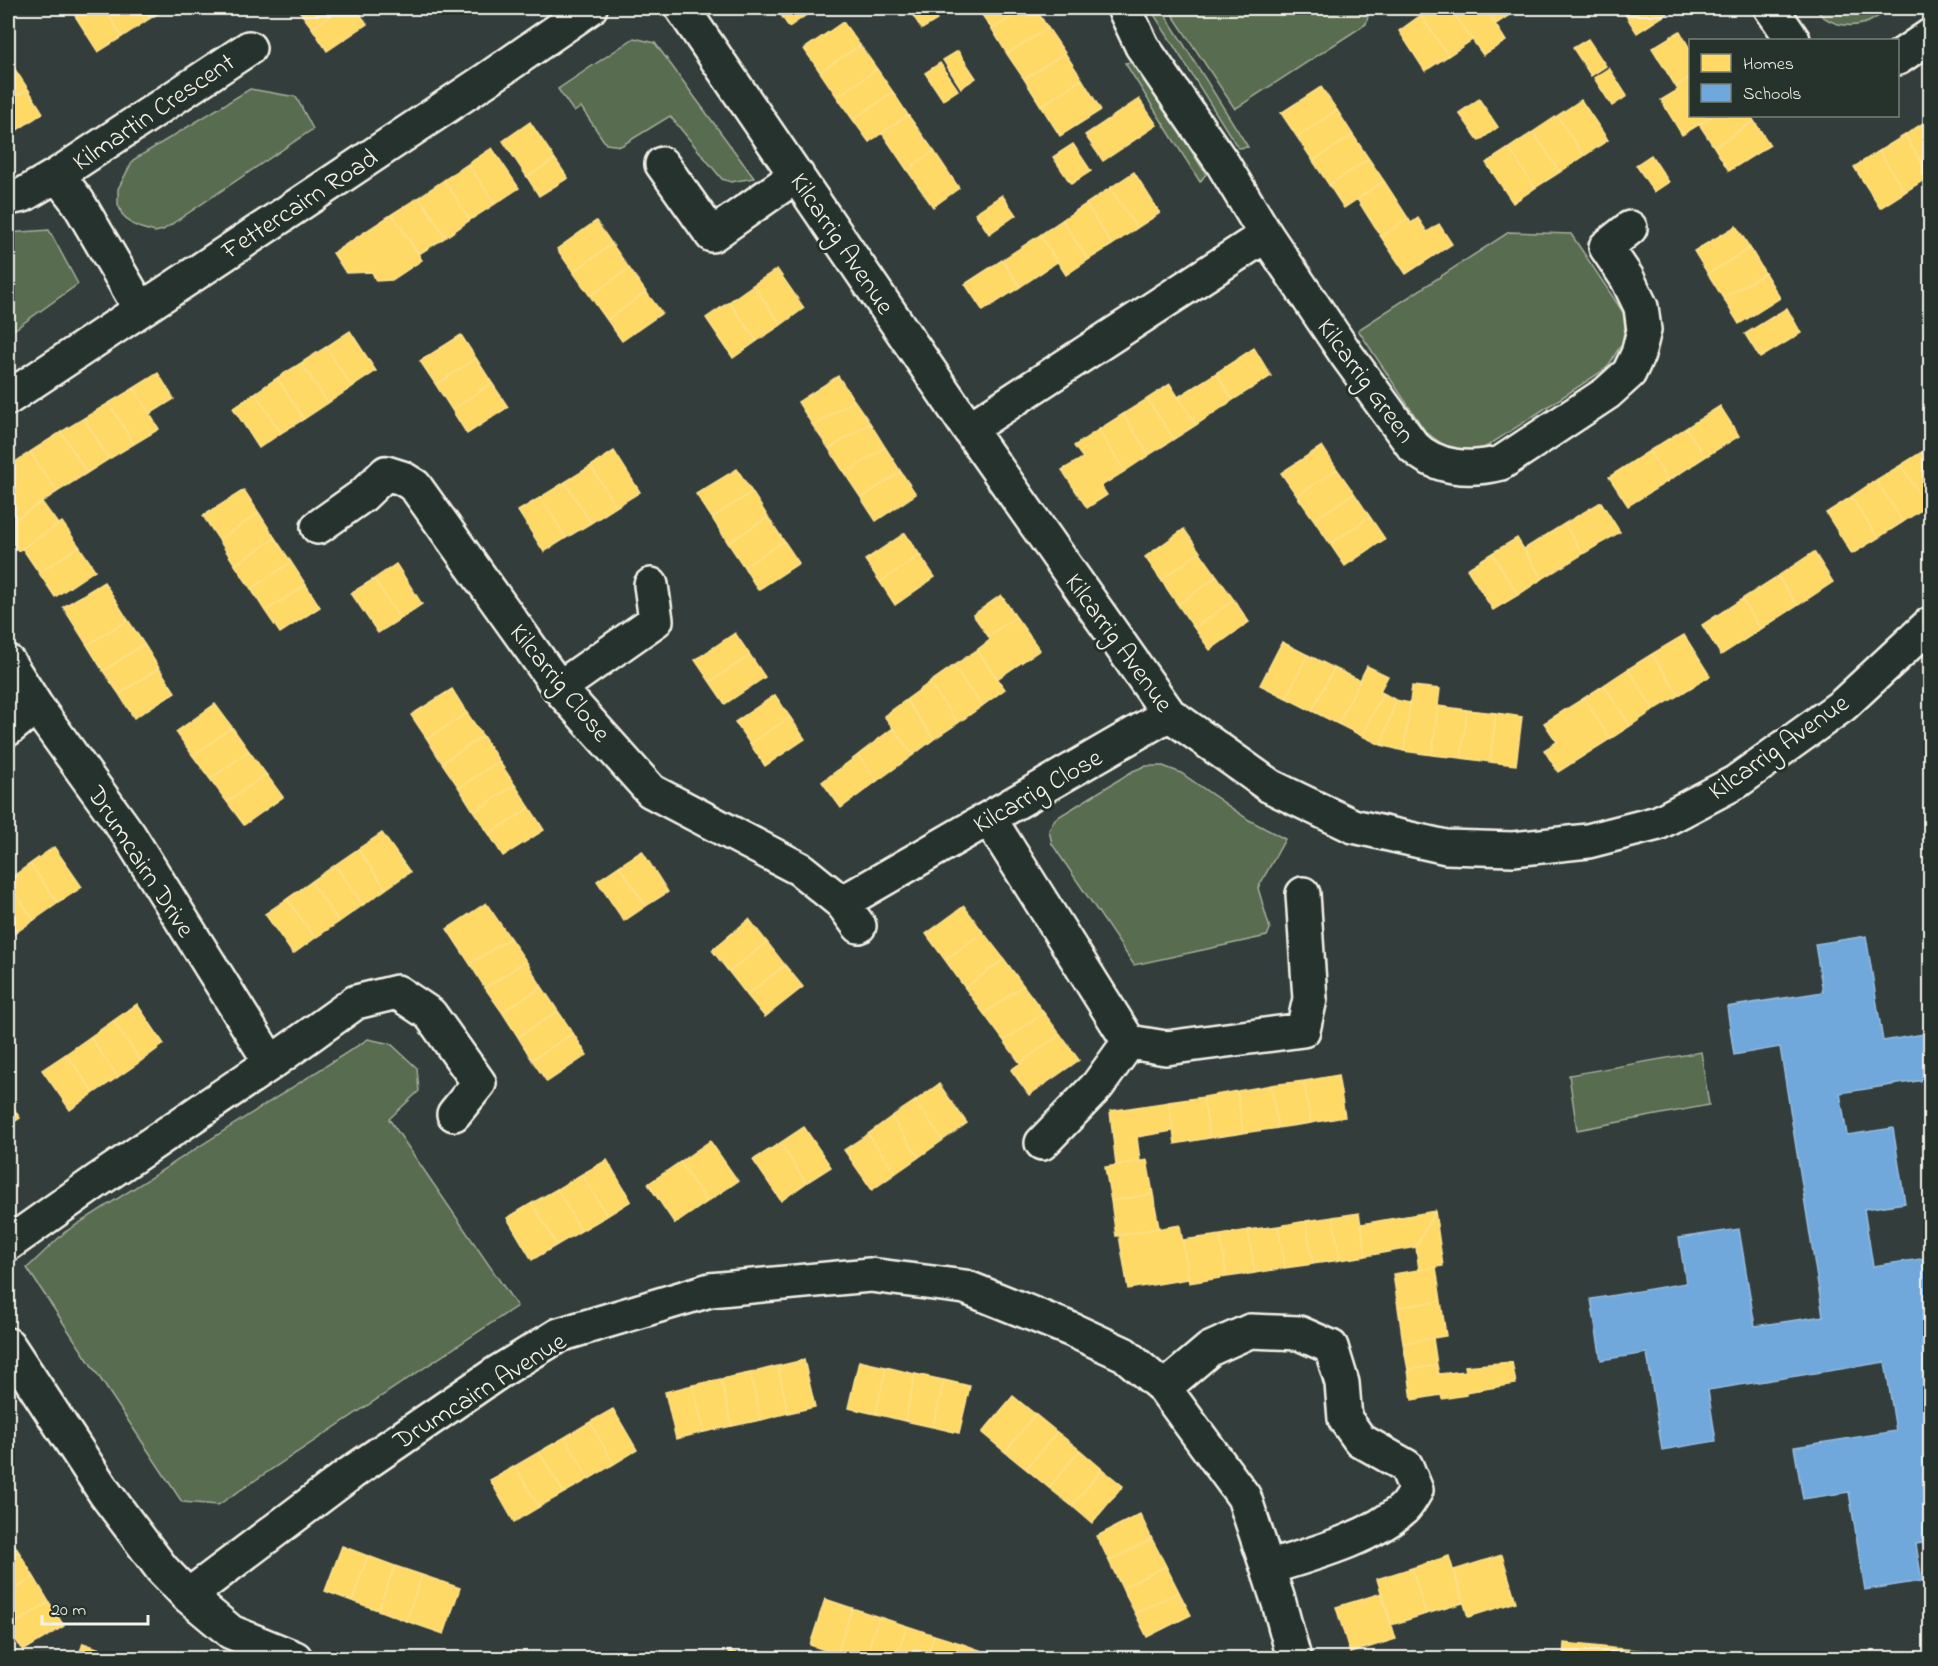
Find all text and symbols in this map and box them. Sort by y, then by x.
legend [1689,39,1899,117]
street label: Kilmartin Crescent [66,45,244,182]
text: Homes [1743,52,1794,78]
text: Schools [1743,82,1801,108]
street label: Fettercairn Road [214,140,387,271]
street label: Kilcarrig Avenue [779,166,902,324]
street label: Kilcarrig Green [1306,311,1423,452]
street label: Kilcarrig Avenue [1054,566,1181,722]
street label: Kilcarrig Close [499,616,619,752]
street label: Kilcarrig Avenue [1702,686,1858,811]
street label: Kilcarrig Close [967,740,1110,845]
street label: Drumcairn Drive [76,778,203,946]
street label: Drumcairn Avenue [386,1324,575,1462]
scale bar [42,1588,148,1626]
text: 20 m [51,1598,86,1624]

